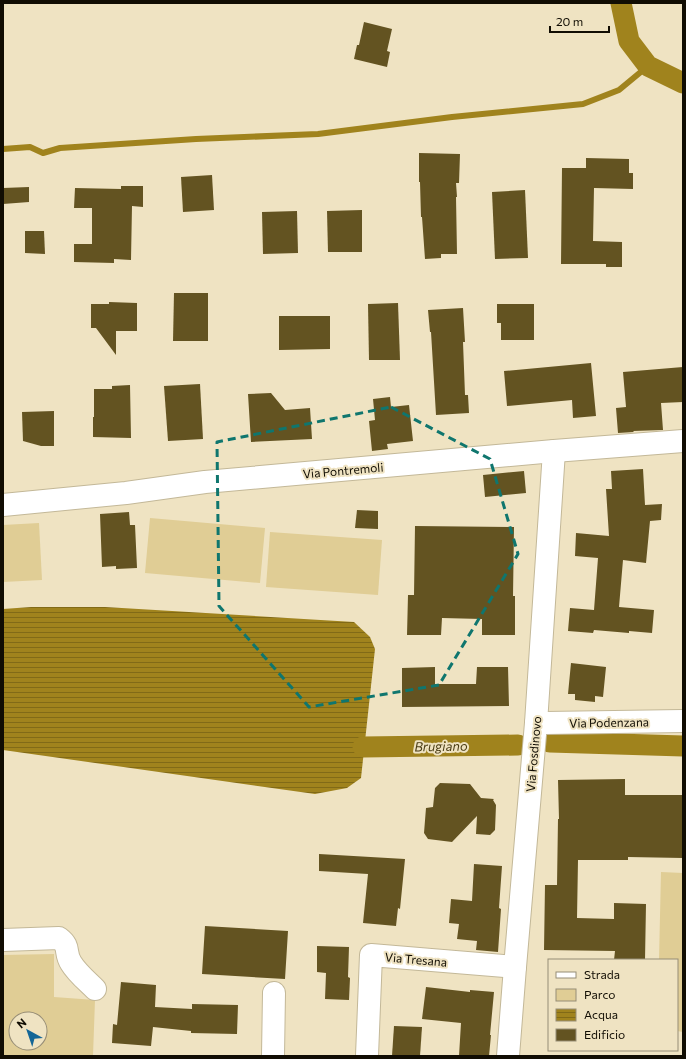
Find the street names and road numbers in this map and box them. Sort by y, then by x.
street label: Via Pontremoli [302,460,384,480]
street label: Via Podenzana [569,714,649,730]
street label: Via Fosdinovo [523,716,543,792]
street label: Via Tresana [384,949,448,969]

